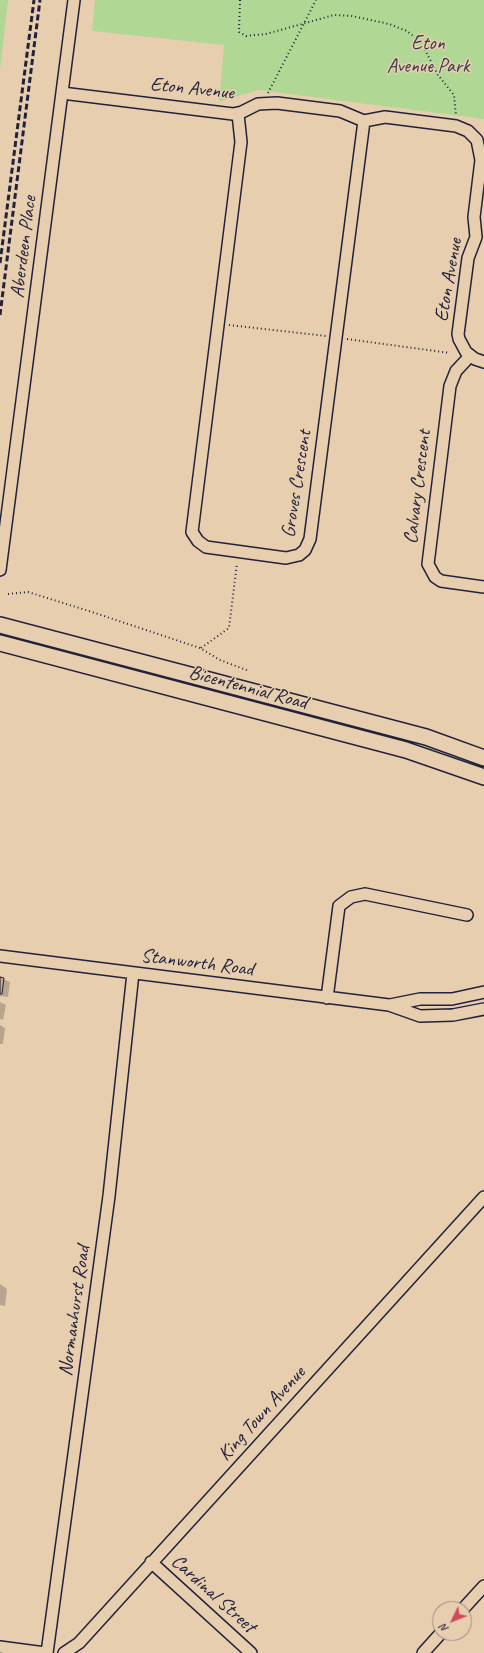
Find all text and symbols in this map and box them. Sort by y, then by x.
park label: Eton Avenue Park [387,32,469,79]
street label: Eton Avenue [149,73,235,105]
street label: Aberdeen Place [6,195,42,299]
street label: Eton Avenue [430,237,468,323]
street label: Groves Crescent [277,429,317,539]
street label: Calvary Crescent [399,429,437,545]
street label: Bicentennial Road [186,661,310,715]
street label: Stanworth Road [139,944,255,982]
street label: Normanhurst Road [54,1244,96,1378]
street label: King Town Avenue [213,1362,311,1466]
street label: Cardinal Street [166,1550,260,1638]
north arrow [432,1601,472,1641]
text: N [437,1621,451,1636]

